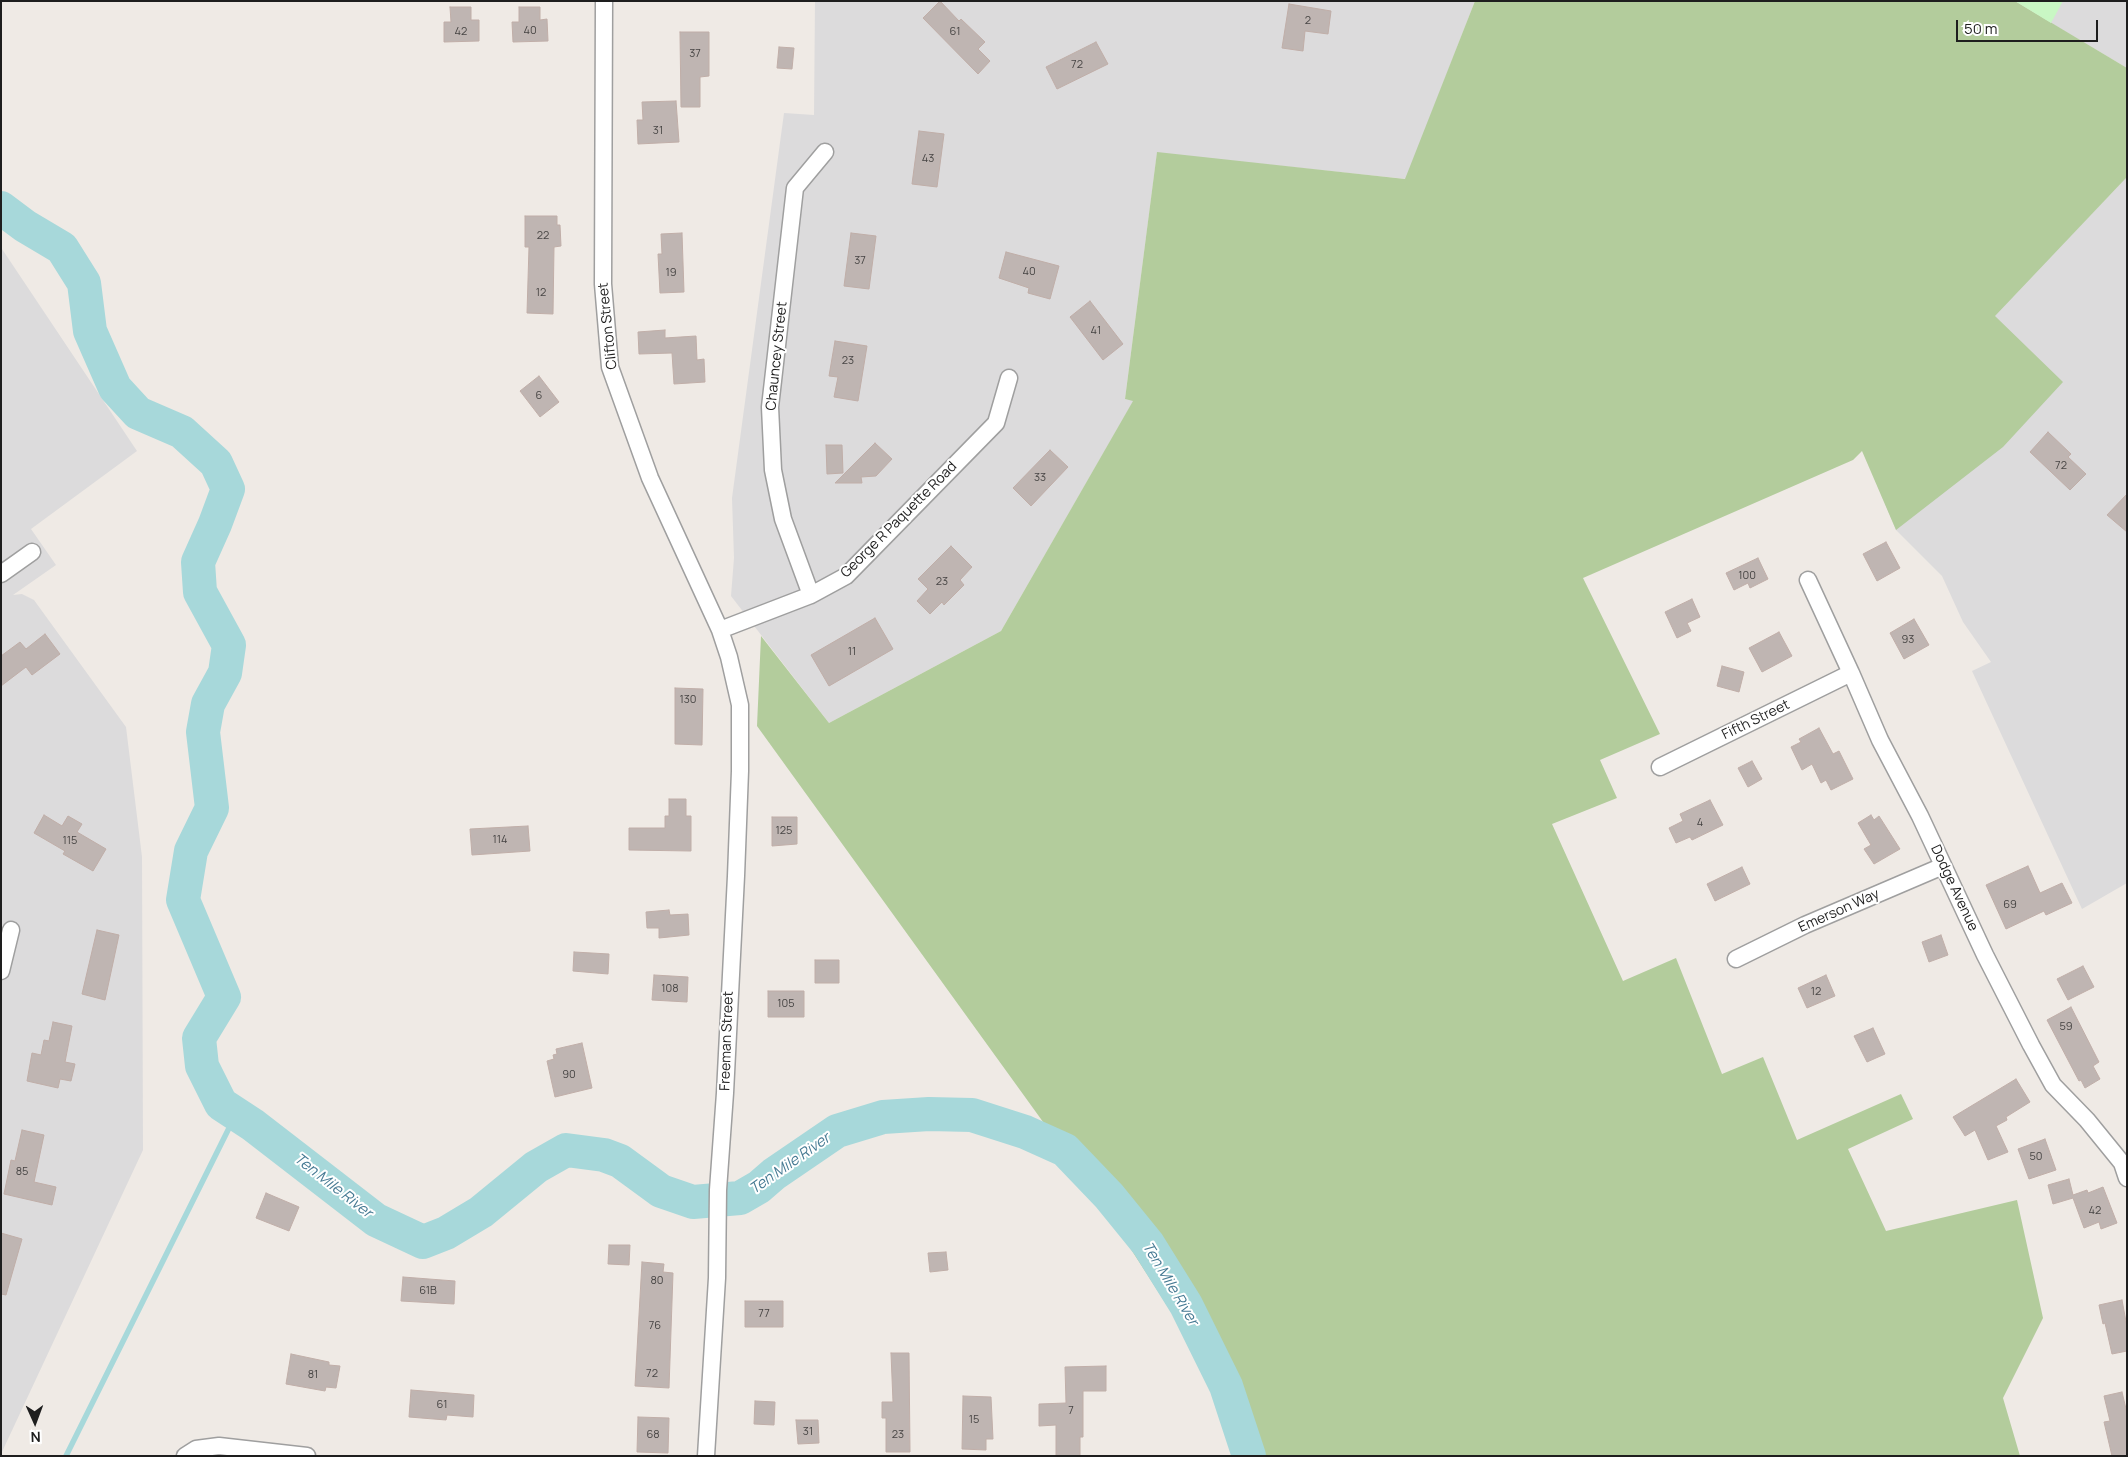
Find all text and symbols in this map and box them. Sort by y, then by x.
scale bar [1958,10,2100,42]
house number: 2 [1305,14,1311,28]
text: 50 m [1964,18,1998,39]
house number: 40 [523,24,537,38]
house number: 42 [455,25,467,39]
house number: 61 [950,25,960,39]
house number: 37 [689,47,701,61]
house number: 72 [1071,58,1083,72]
house number: 31 [653,124,663,138]
house number: 43 [922,152,934,166]
house number: 22 [537,229,549,243]
house number: 37 [854,254,866,268]
house number: 40 [1022,265,1036,279]
house number: 19 [665,266,677,280]
street label: Clifton Street [595,282,621,370]
house number: 12 [536,286,546,300]
street label: Chauncey Street [763,301,791,411]
house number: 41 [1091,324,1101,338]
house number: 23 [842,354,854,368]
house number: 6 [536,389,542,403]
street label: George R Paquette Road [837,458,961,582]
house number: 72 [2055,459,2067,473]
house number: 33 [1034,471,1046,485]
house number: 100 [1738,569,1756,583]
house number: 23 [936,575,948,589]
house number: 93 [1902,633,1914,647]
house number: 11 [848,645,856,659]
house number: 130 [679,693,697,707]
street label: Fifth Street [1719,696,1793,744]
house number: 4 [1697,816,1703,830]
house number: 125 [776,824,792,838]
house number: 114 [492,833,508,847]
house number: 115 [63,834,77,848]
street label: Dodge Avenue [1927,842,1981,934]
street label: Emerson Way [1796,886,1882,936]
house number: 69 [2003,898,2017,912]
house number: 108 [661,982,679,996]
house number: 12 [1811,985,1821,999]
street label: Freeman Street [717,991,737,1091]
house number: 105 [777,997,795,1011]
house number: 59 [2059,1020,2073,1034]
house number: 90 [562,1068,576,1082]
water label: Ten Mile River [746,1130,834,1198]
water label: Ten Mile River [290,1150,376,1222]
house number: 50 [2029,1150,2043,1164]
house number: 85 [16,1165,28,1179]
house number: 42 [2089,1204,2101,1218]
water label: Ten Mile River [1138,1239,1202,1329]
house number: 80 [650,1274,664,1288]
house number: 61B [419,1284,437,1298]
house number: 77 [758,1307,770,1321]
house number: 76 [649,1319,661,1333]
house number: 72 [646,1367,658,1381]
house number: 81 [308,1368,318,1382]
north arrow [10,1397,60,1447]
house number: 61 [437,1398,447,1412]
house number: 7 [1068,1404,1074,1418]
house number: 15 [969,1413,979,1427]
house number: 31 [803,1425,813,1439]
text: N [30,1428,41,1447]
house number: 68 [646,1428,660,1442]
house number: 23 [892,1428,904,1442]

